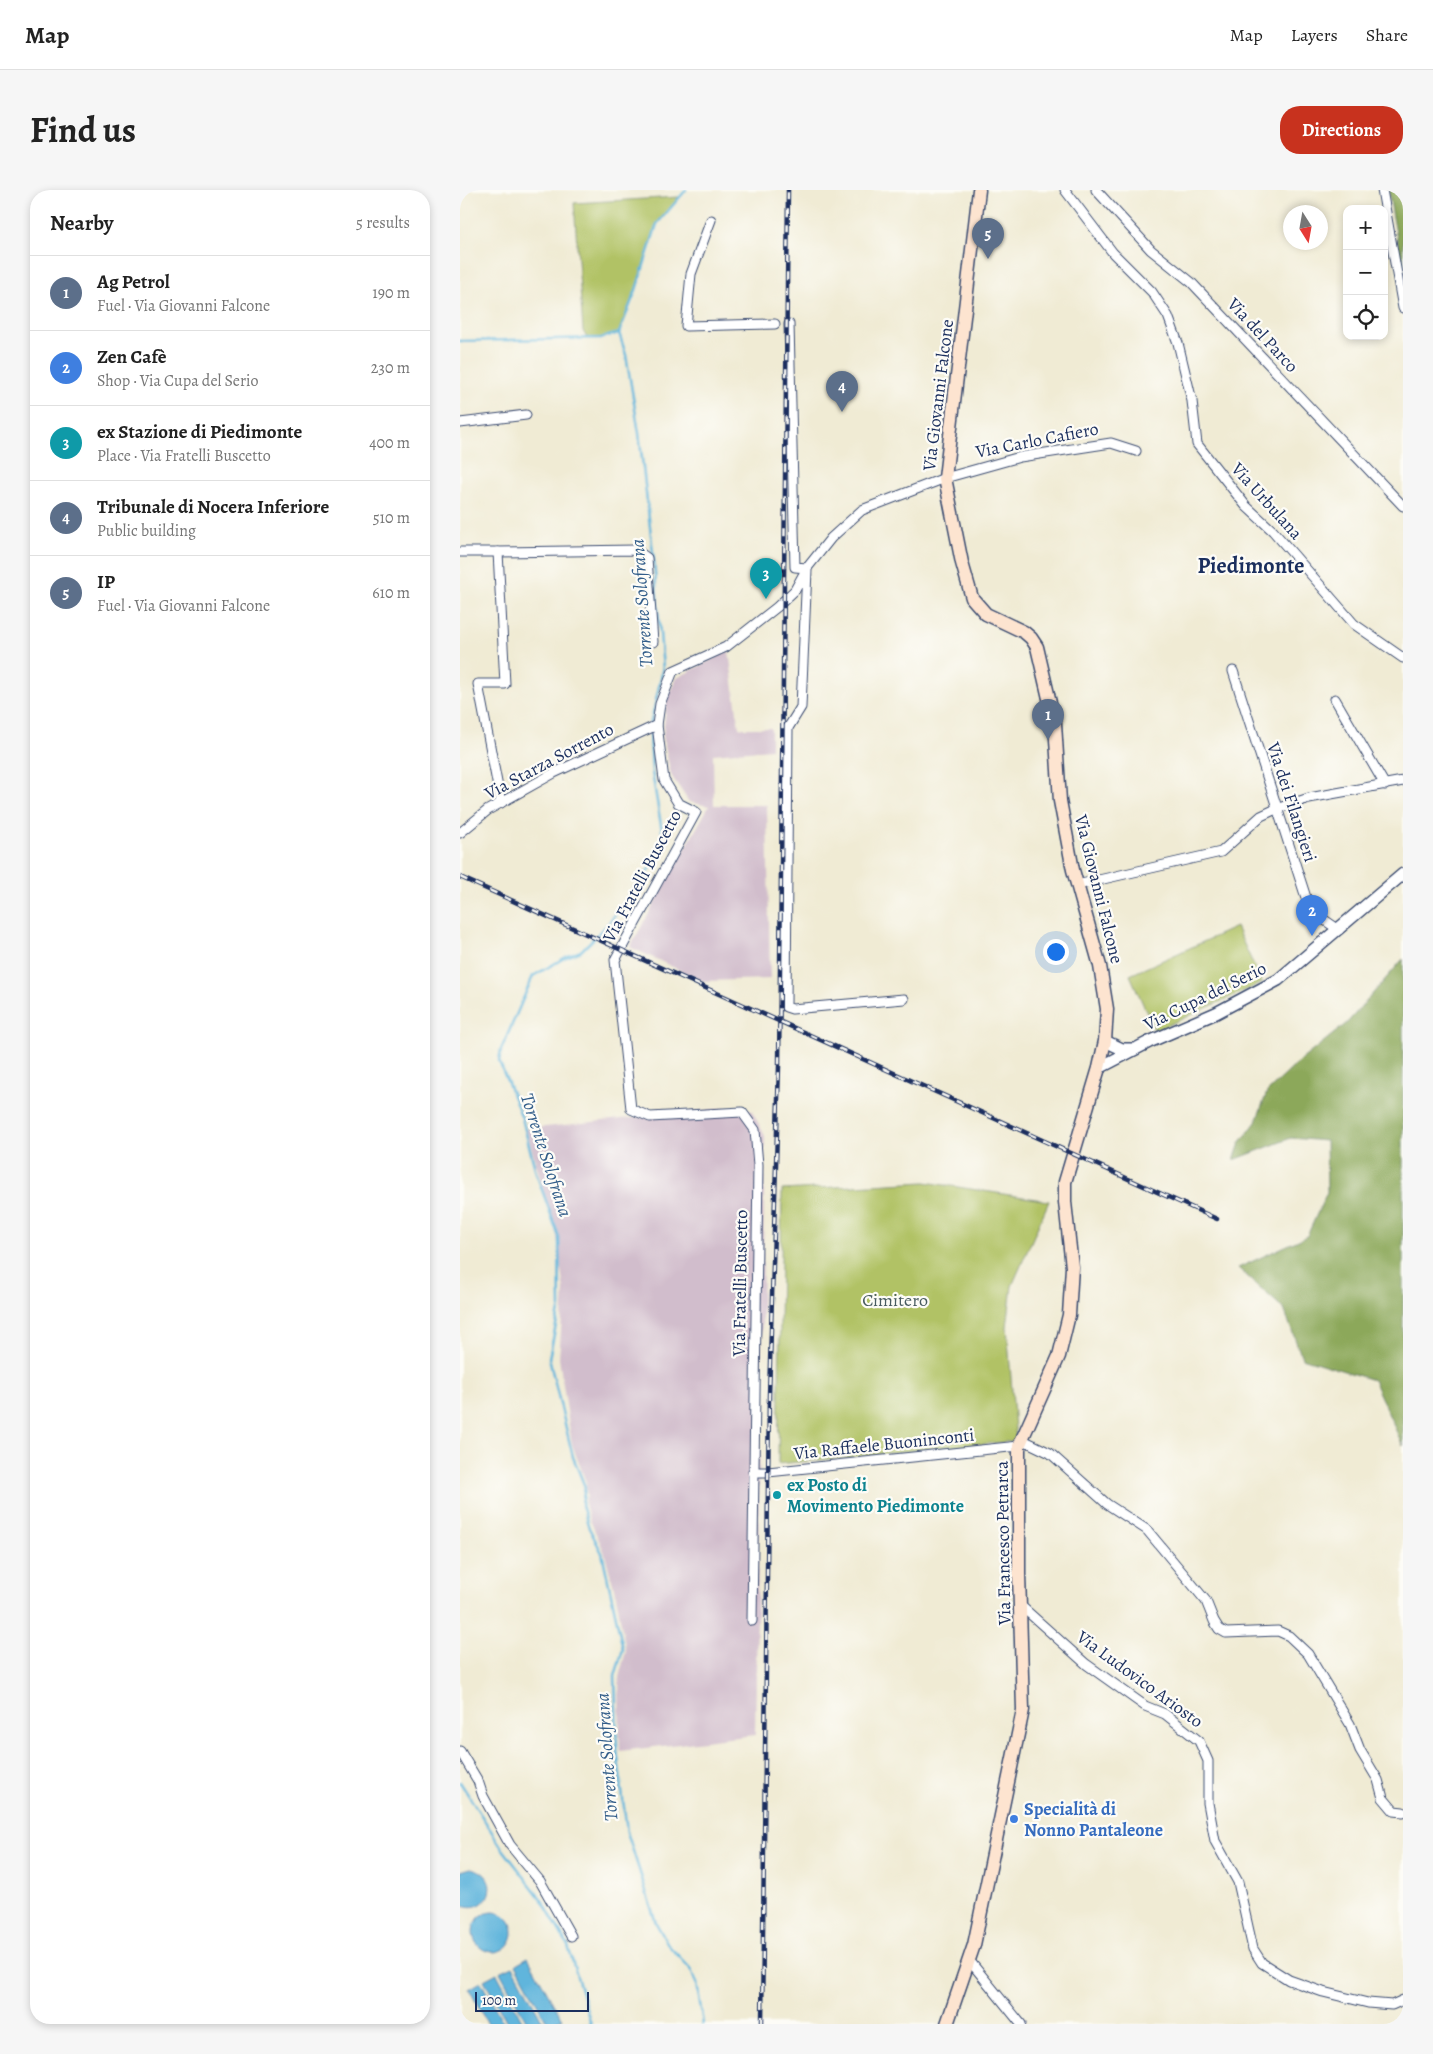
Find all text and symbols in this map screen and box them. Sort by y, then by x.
text: Map [25,19,69,51]
text: Map [1230,23,1263,47]
text: Layers [1291,23,1338,47]
text: Share [1366,23,1408,47]
text: Find us [30,106,136,154]
button: Directions [1280,106,1403,154]
north arrow [1283,205,1328,250]
map controls [1343,205,1388,340]
button: + [1343,205,1388,250]
text: Nearby [50,209,113,237]
text: 5 results [356,212,410,234]
pin: 5 [972,218,1004,259]
button: − [1343,250,1388,295]
text: Ag Petrol [97,269,170,295]
text: 1 [63,282,69,304]
text: 190 m [372,282,410,304]
street label: Via del Parco [1221,292,1304,378]
text: Fuel · Via Giovanni Falcone [97,295,270,317]
button: locate [1343,295,1388,340]
street label: Via Giovanni Falcone [917,318,959,473]
text: Zen Cafè [97,344,167,370]
text: 2 [62,357,70,379]
text: 230 m [371,357,410,379]
text: Shop · Via Cupa del Serio [97,370,259,392]
pin: 4 [826,371,858,412]
street label: Via Carlo Cafiero [973,416,1101,464]
text: ex Stazione di Piedimonte [97,419,302,445]
text: 3 [63,432,69,454]
text: 400 m [369,432,410,454]
text: Place · Via Fratelli Buscetto [97,445,271,467]
street label: Via Urbulana [1225,457,1308,545]
text: Tribunale di Nocera Inferiore [97,494,329,520]
text: 4 [62,507,70,529]
text: 510 m [373,507,410,529]
text: Public building [97,520,196,542]
water label: Torrente Solofrana [625,538,659,668]
district label: Piedimonte [1197,551,1305,581]
pin: 3 [750,558,782,599]
text: IP [97,569,115,595]
text: 5 [63,582,69,604]
text: 610 m [372,582,410,604]
text: Fuel · Via Giovanni Falcone [97,595,270,617]
pin: 1 [1032,699,1064,740]
street label: Via Starza Sorrento [479,717,618,806]
street label: Via dei Filangieri [1261,738,1323,865]
street label: Via Fratelli Buscetto [597,806,687,947]
street label: Via Giovanni Falcone [1069,811,1129,966]
pin: 2 [1296,895,1328,936]
your location [1043,939,1069,965]
street label: Via Cupa del Serio [1139,956,1270,1037]
water label: Torrente Solofrana [514,1090,578,1220]
street label: Via Fratelli Buscetto [727,1209,753,1358]
park label: Cimitero [862,1288,928,1312]
street label: Via Raffaele Buoninconti [792,1423,975,1466]
street label: Via Francesco Petrarca [990,1460,1016,1626]
place label: ex Posto di Movimento Piedimonte [787,1473,964,1518]
marker: ex Posto di Movimento Piedimonte [771,1489,783,1501]
street label: Via Ludovico Ariosto [1071,1624,1208,1733]
water label: Torrente Solofrana [590,1692,624,1822]
place label: Specialità di Nonno Pantaleone [1024,1797,1163,1842]
marker: Specialità di Nonno Pantaleone [1008,1813,1020,1825]
scale bar [475,1989,589,2012]
text: 100 m [482,1991,516,2010]

